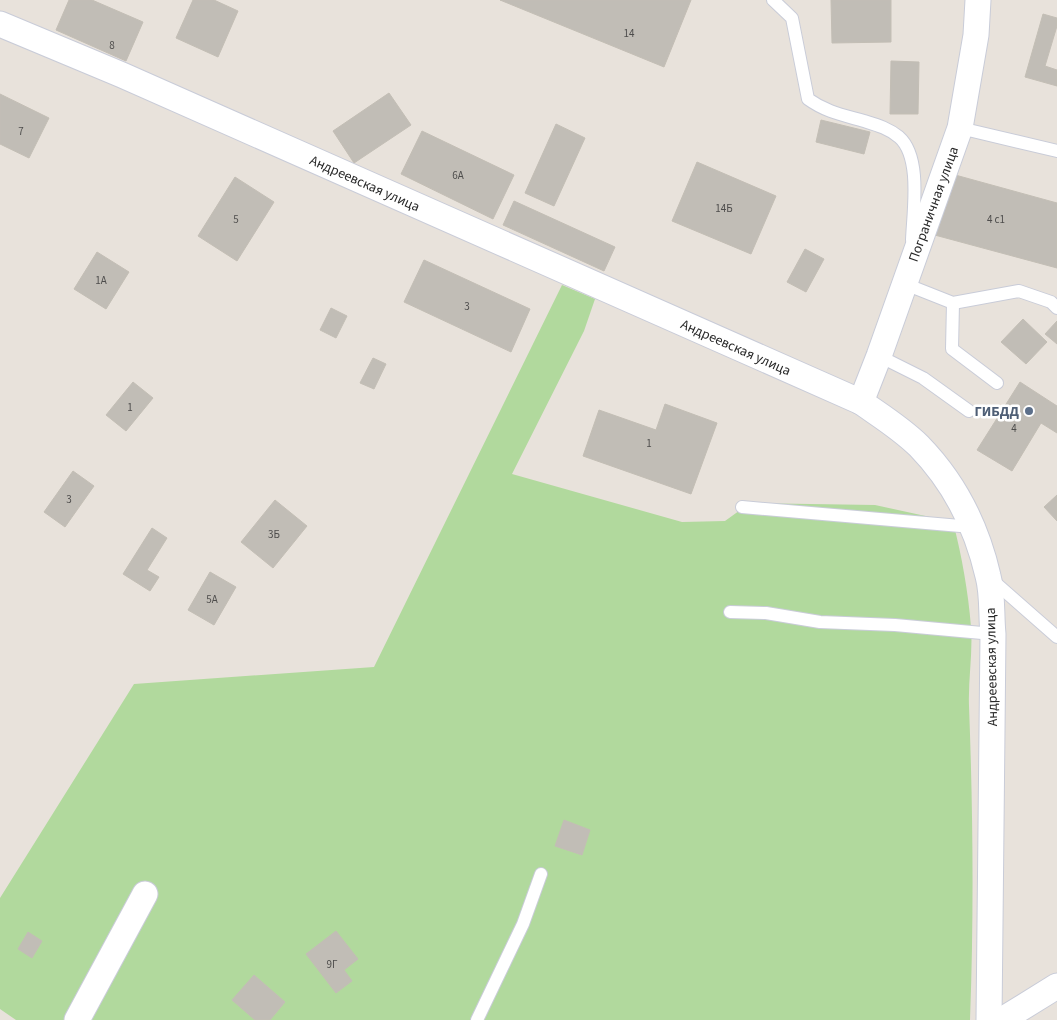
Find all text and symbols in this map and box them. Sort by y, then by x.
house number: 14 [624,26,635,41]
house number: 8 [109,38,115,53]
house number: 7 [18,124,24,139]
street label: Пограничная улица [904,144,964,265]
street label: Андреевская улица [306,151,423,217]
house number: 6А [452,168,464,183]
house number: 14Б [715,201,733,216]
house number: 5 [233,212,239,227]
house number: 4 с1 [987,212,1005,227]
house number: 1А [95,273,107,288]
house number: 3 [464,299,470,314]
street label: Андреевская улица [677,315,794,381]
house number: 1 [127,400,133,415]
place label: ГИБДД [974,402,1020,422]
marker: ГИБДД [1023,405,1035,417]
house number: 4 [1011,421,1017,436]
house number: 1 [646,436,652,451]
house number: 3 [66,492,72,507]
house number: 3Б [268,527,280,542]
house number: 5А [206,592,218,607]
street label: Андреевская улица [981,607,1003,727]
house number: 9Г [327,957,338,972]

